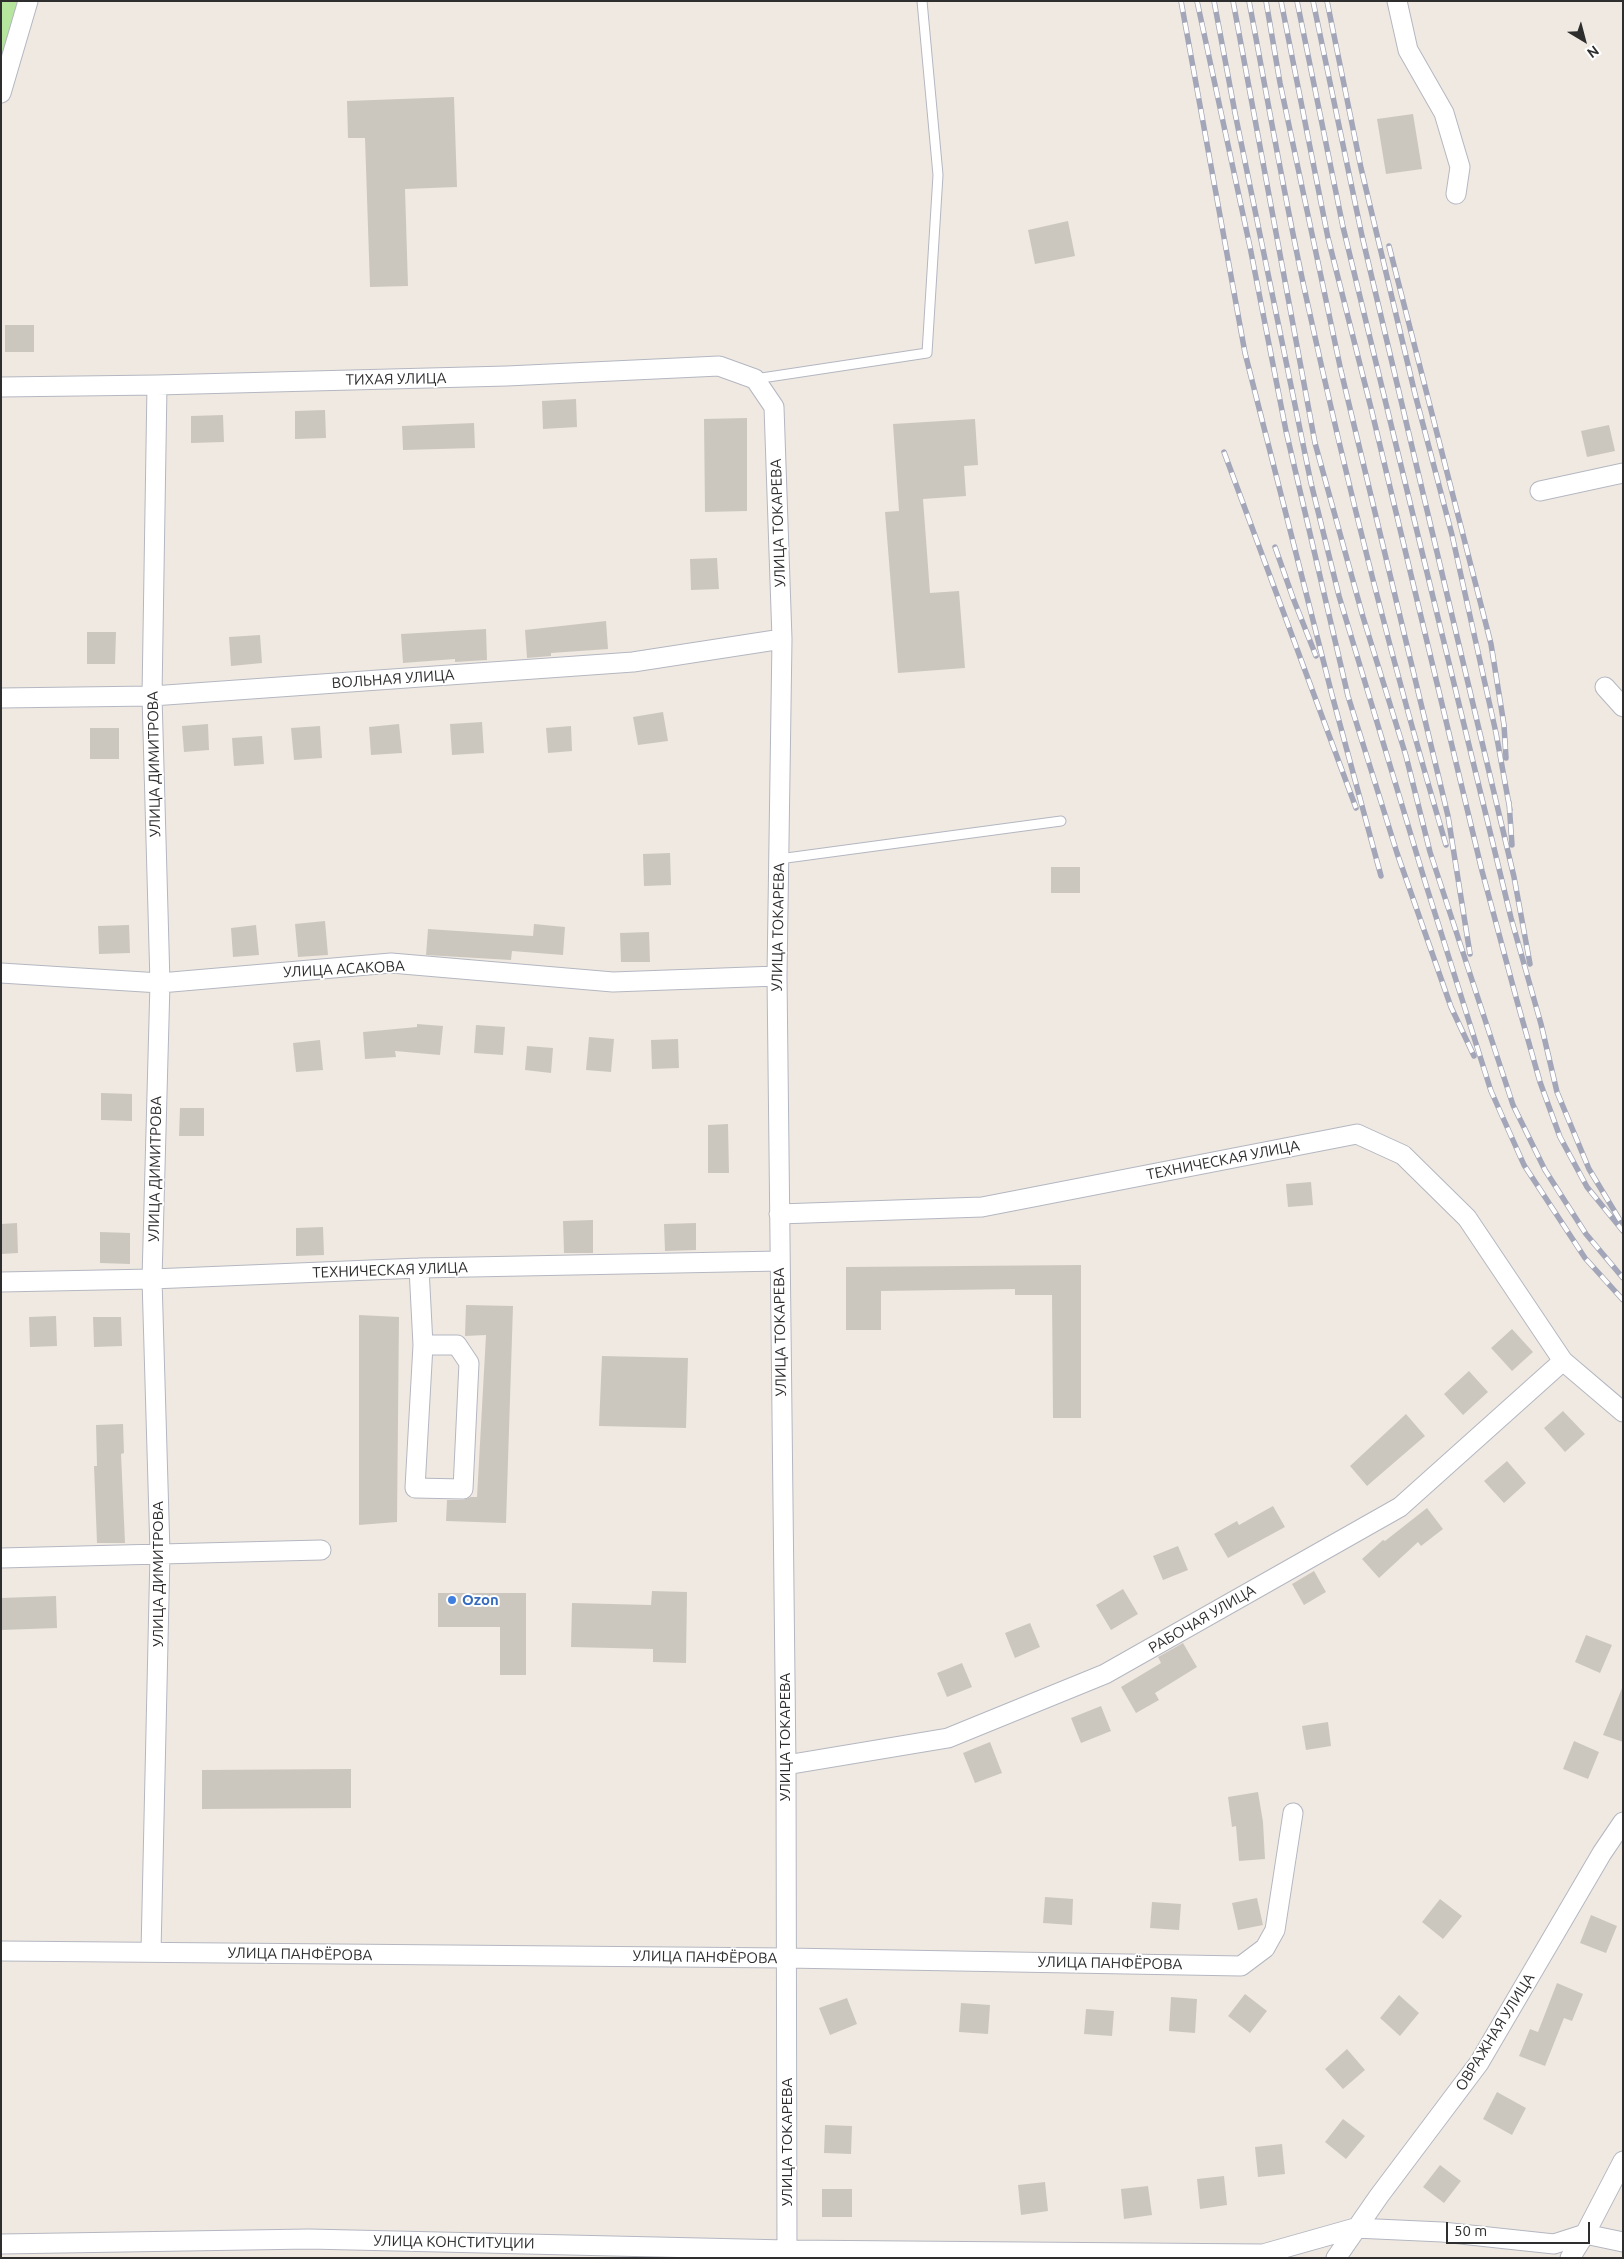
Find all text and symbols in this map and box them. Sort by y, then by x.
north arrow [1559,15,1609,65]
text: N [1584,42,1602,62]
street label: ТИХАЯ УЛИЦА [345,369,447,389]
street label: УЛИЦА ТОКАРЕВА [767,458,789,588]
street label: ВОЛЬНАЯ УЛИЦА [331,666,455,692]
street label: УЛИЦА ДИМИТРОВА [144,691,164,837]
street label: УЛИЦА ТОКАРЕВА [768,863,788,991]
street label: УЛИЦА АСАКОВА [283,957,405,981]
street label: УЛИЦА ДИМИТРОВА [145,1096,165,1242]
street label: ТЕХНИЧЕСКАЯ УЛИЦА [1145,1136,1301,1184]
street label: ТЕХНИЧЕСКАЯ УЛИЦА [312,1258,468,1282]
street label: УЛИЦА ТОКАРЕВА [770,1268,790,1396]
street label: УЛИЦА ДИМИТРОВА [149,1501,167,1647]
street label: РАБОЧАЯ УЛИЦА [1145,1581,1259,1657]
place label: Ozon [462,1591,499,1609]
marker: Ozon [446,1594,458,1606]
street label: УЛИЦА ТОКАРЕВА [776,1673,794,1801]
street label: УЛИЦА ПАНФЁРОВА [228,1944,372,1964]
street label: УЛИЦА ПАНФЁРОВА [633,1947,777,1967]
street label: УЛИЦА ПАНФЁРОВА [1038,1953,1182,1973]
street label: ОВРАЖНАЯ УЛИЦА [1452,1970,1538,2094]
street label: УЛИЦА ТОКАРЕВА [778,2078,796,2206]
scale bar [1449,2212,1593,2244]
text: 50 m [1454,2222,1487,2239]
street label: УЛИЦА КОНСТИТУЦИИ [373,2232,535,2252]

